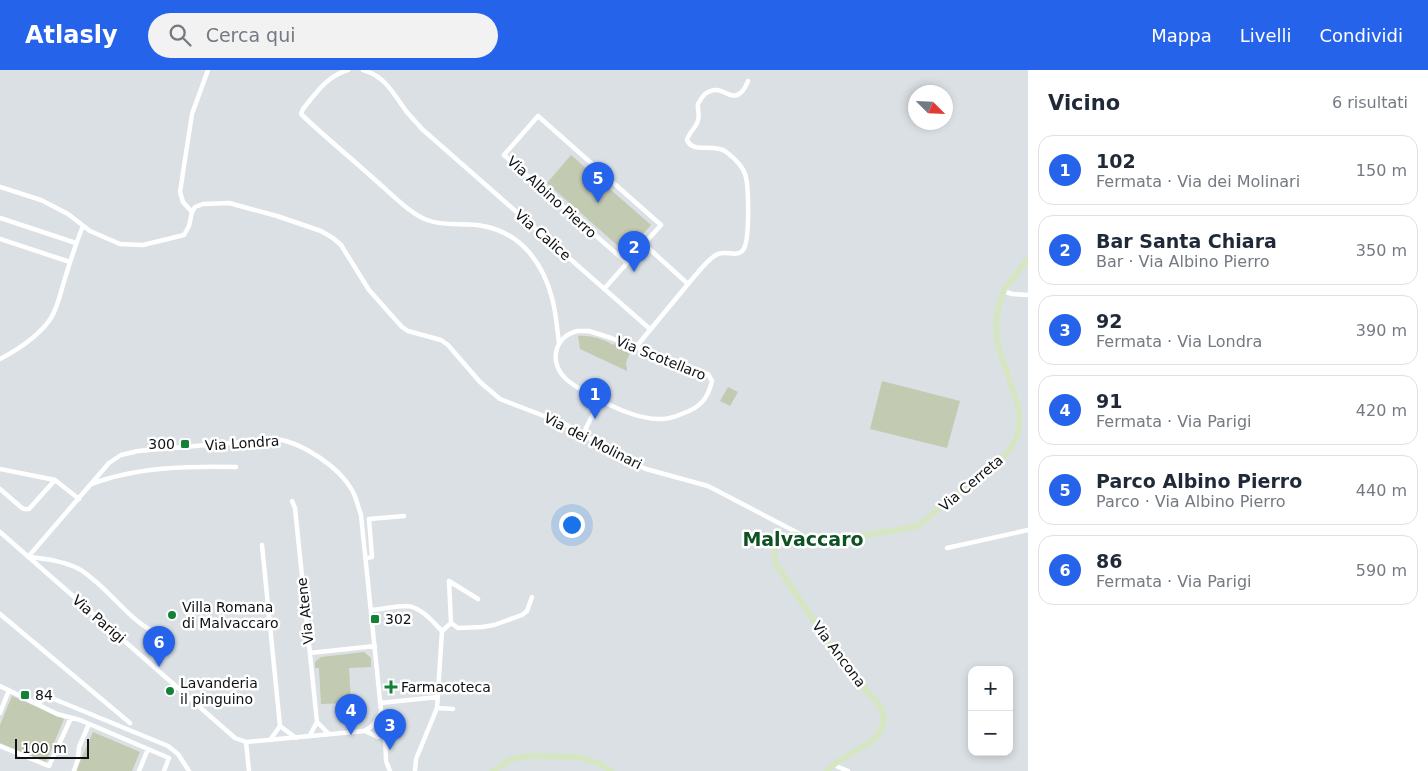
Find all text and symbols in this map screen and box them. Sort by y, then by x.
search box [148,13,498,58]
text: Atlasly [25,21,118,49]
icon: search [166,21,194,49]
text: Cerca qui [206,24,296,46]
text: Mappa [1151,25,1212,46]
text: Livelli [1240,25,1292,46]
text: Condividi [1320,25,1403,46]
north arrow [908,85,953,130]
text: Vicino [1048,91,1120,115]
text: 6 risultati [1332,93,1408,112]
text: 102 [1096,150,1136,172]
street label: Via Albino Pierro [504,153,600,241]
text: 1 [1059,161,1071,180]
text: 150 m [1356,161,1407,180]
pin: 5 [582,162,614,203]
text: Fermata · Via dei Molinari [1096,172,1300,191]
street label: Via Calice [512,206,574,264]
text: Bar Santa Chiara [1096,230,1277,252]
pin: 2 [618,231,650,272]
text: 2 [1059,241,1071,260]
text: 350 m [1356,241,1407,260]
text: Bar · Via Albino Pierro [1096,252,1269,271]
text: 92 [1096,310,1122,332]
text: 3 [1059,321,1071,340]
text: 390 m [1356,321,1407,340]
text: Fermata · Via Londra [1096,332,1262,351]
street label: Via Scotellaro [614,333,708,383]
pin: 1 [579,378,611,419]
text: 91 [1096,390,1122,412]
text: 4 [1059,401,1071,420]
text: 420 m [1356,401,1407,420]
street label: Via dei Molinari [541,409,645,473]
text: Fermata · Via Parigi [1096,412,1251,431]
street label: Via Londra [204,432,280,454]
place label: 300 [148,436,175,452]
marker: 300 [179,438,191,450]
street label: Via Cerreta [936,452,1006,514]
text: Parco Albino Pierro [1096,470,1302,492]
text: 5 [1059,481,1071,500]
text: 440 m [1356,481,1407,500]
text: Parco · Via Albino Pierro [1096,492,1286,511]
your location [559,512,585,538]
district label: Malvaccaro [742,528,864,550]
text: 86 [1096,550,1122,572]
text: 6 [1059,561,1071,580]
text: 590 m [1356,561,1407,580]
text: Fermata · Via Parigi [1096,572,1251,591]
street label: Via Atene [294,577,316,645]
street label: Via Parigi [69,592,129,646]
place label: Villa Romana di Malvaccaro [182,599,279,631]
marker: Villa Romana di Malvaccaro [166,609,178,621]
place label: 302 [385,611,412,627]
marker: 302 [369,613,381,625]
street label: Via Ancona [809,618,869,690]
pin: 6 [143,626,175,667]
map controls [968,666,1013,756]
button: + [968,666,1013,711]
place label: Lavanderia il pinguino [180,675,258,707]
place label: Farmacoteca [401,679,491,695]
marker: Farmacoteca [385,681,397,693]
marker: Lavanderia il pinguino [164,685,176,697]
place label: 84 [35,687,53,703]
marker: 84 [19,689,31,701]
pin: 4 [335,694,367,735]
pin: 3 [374,709,406,750]
button: − [968,711,1013,756]
scale bar [15,736,89,759]
text: 100 m [22,740,67,756]

